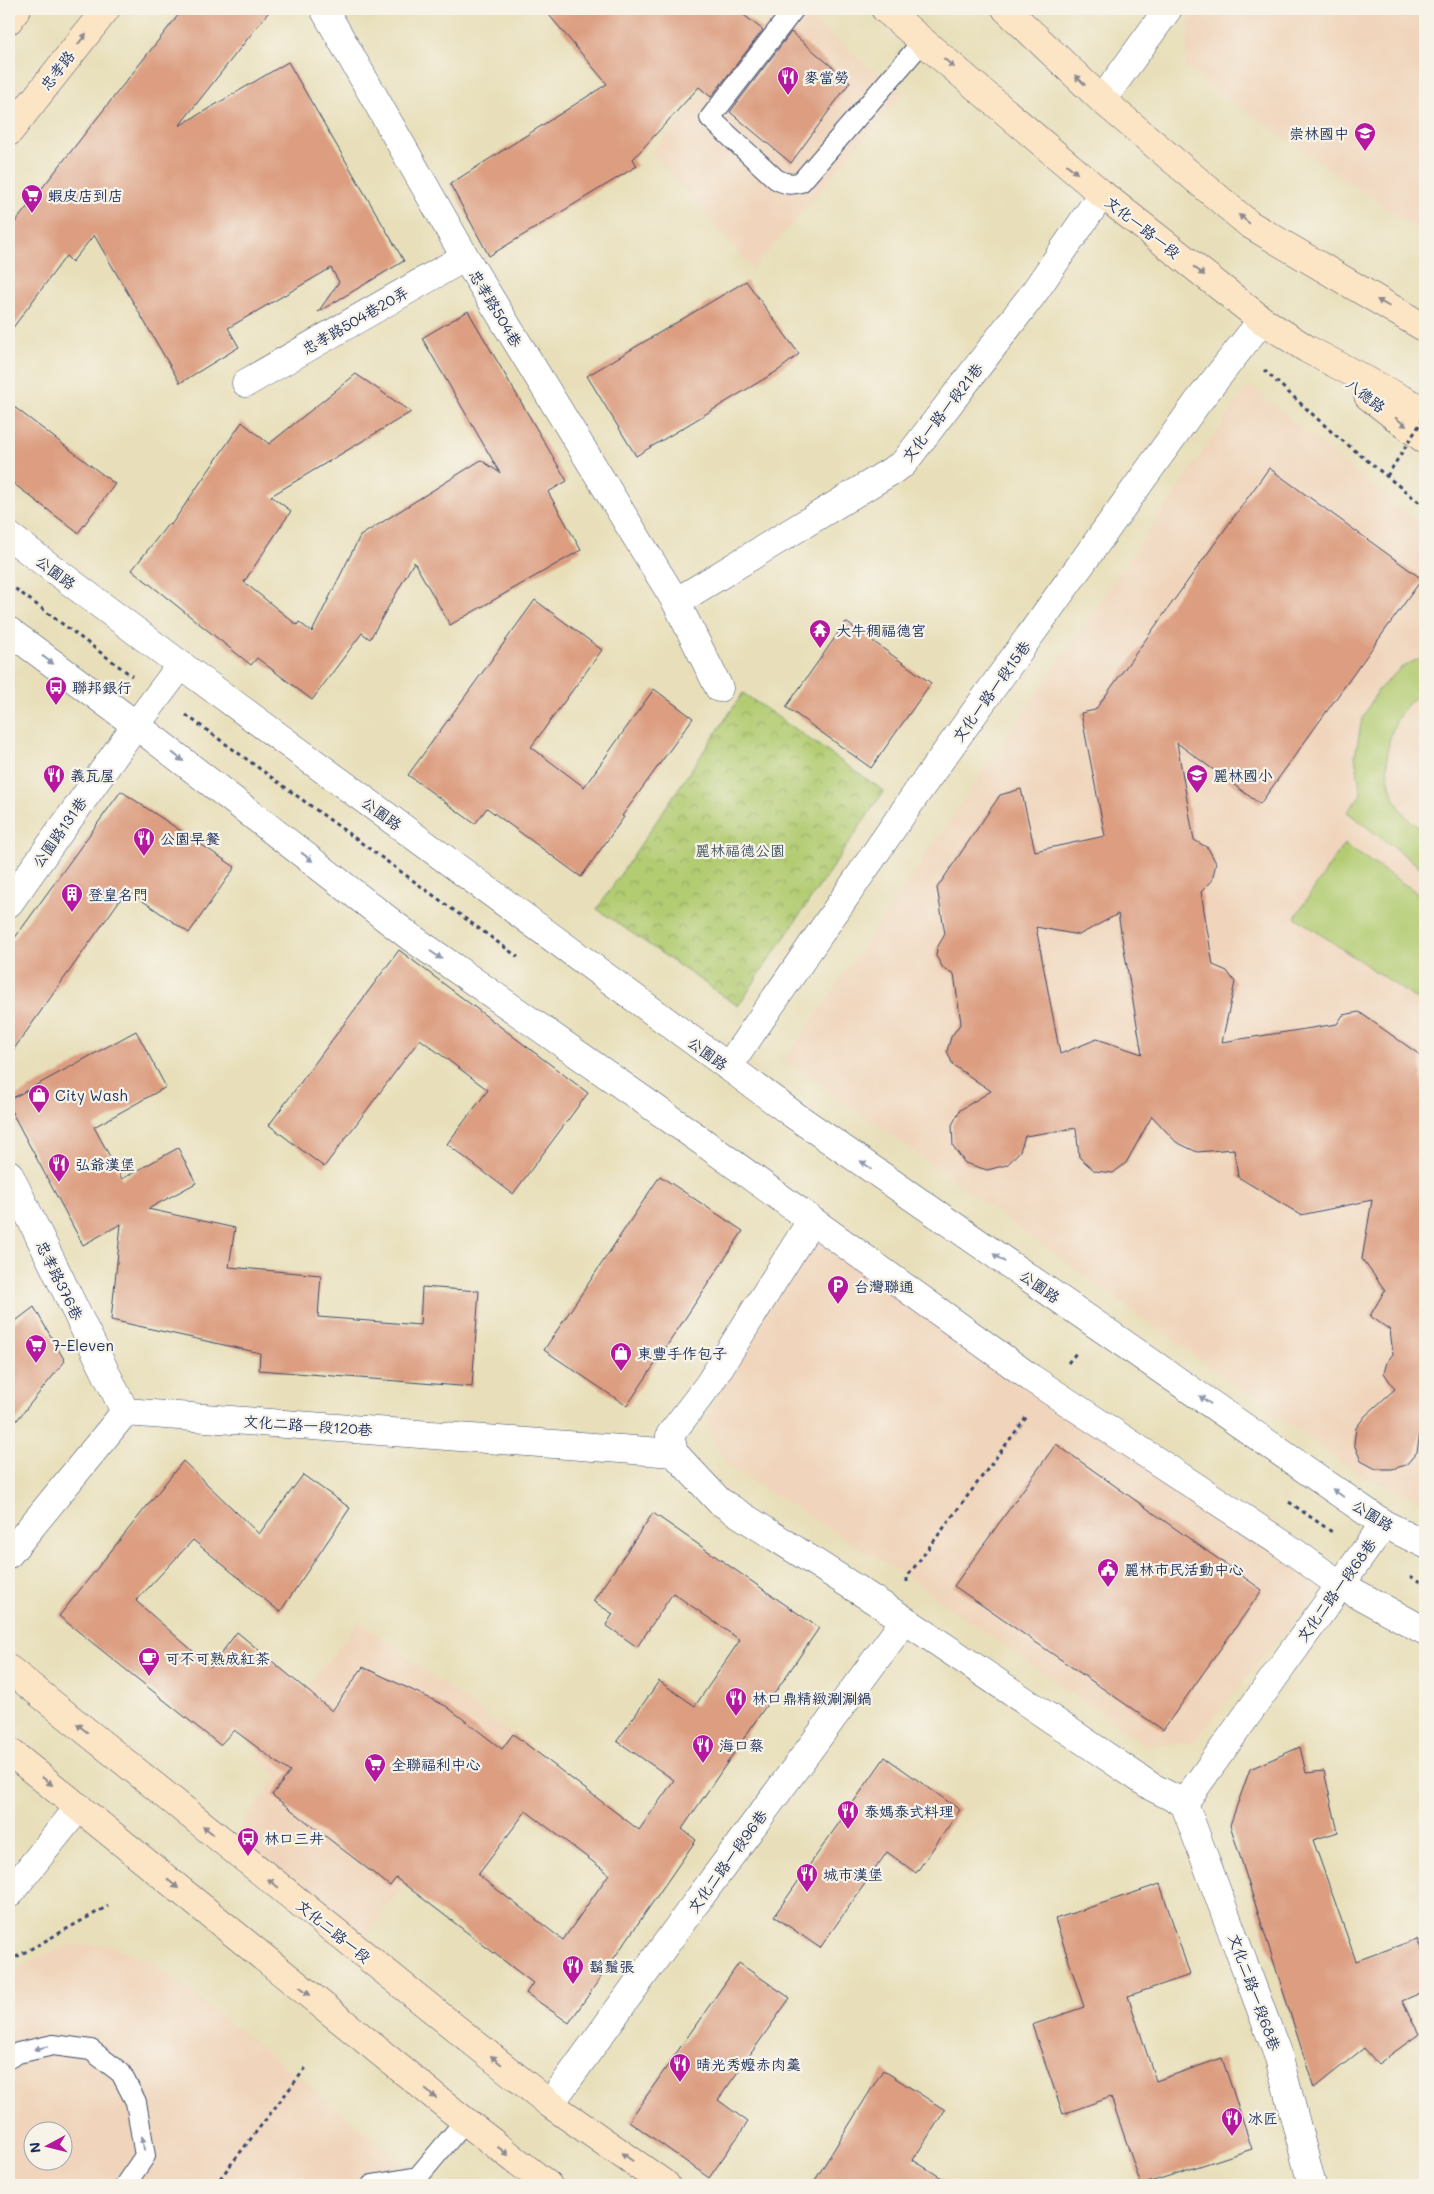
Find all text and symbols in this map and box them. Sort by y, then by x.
one-way arrow [77,33,88,46]
street label: 忠孝路 [35,46,79,94]
one-way arrow [942,57,954,69]
restaurant icon: 麥當勞 [776,65,800,96]
place label: 麥當勞 [804,67,849,87]
one-way arrow [1075,74,1087,86]
school or university icon: 崇林國中 [1353,121,1377,152]
place label: 崇林國中 [1289,123,1349,143]
one-way arrow [1066,163,1078,174]
supermarket icon: 蝦皮店到店 [20,183,44,214]
place label: 蝦皮店到店 [48,185,123,205]
street label: 文化一路一段 [1101,191,1185,263]
one-way arrow [1238,214,1251,225]
one-way arrow [1192,265,1205,276]
street label: 忠孝路504巷 [465,266,527,350]
street label: 忠孝路504巷20弄 [298,281,412,359]
one-way arrow [1376,299,1391,307]
street label: 文化一路一段21巷 [897,359,987,465]
street label: 八德路 [1342,373,1390,417]
one-way arrow [1395,416,1408,427]
street label: 公園路 [32,550,80,594]
temple icon: 大牛稠福德宮 [808,618,832,649]
place label: 大牛稠福德宮 [836,620,926,640]
street label: 文化一路一段15巷 [948,636,1034,746]
one-way arrow [41,655,55,665]
bus stop icon: 聯邦銀行 [44,675,68,706]
place label: 聯邦銀行 [72,677,132,697]
one-way arrow [171,752,184,763]
restaurant icon: 義瓦屋 [42,763,66,794]
school or university icon: 麗林國小 [1185,763,1209,794]
place label: 義瓦屋 [70,765,115,785]
place label: 麗林國小 [1213,765,1273,785]
street label: 公園路 [358,792,406,834]
street label: 公園路131巷 [27,793,91,871]
restaurant icon: 公園早餐 [132,826,156,857]
place label: 公園早餐 [160,828,220,848]
park label: 麗林福德公園 [695,840,785,860]
one-way arrow [300,851,313,862]
building icon: 登皇名門 [60,882,84,913]
place label: 登皇名門 [88,884,148,904]
one-way arrow [430,950,443,960]
street label: 公園路 [684,1032,732,1074]
shop icon: City Wash [27,1083,51,1114]
place label: City Wash [55,1085,128,1105]
restaurant icon: 弘爺漢堡 [47,1152,71,1183]
place label: 弘爺漢堡 [75,1154,135,1174]
one-way arrow [859,1160,873,1170]
street label: 忠孝路376巷 [32,1237,88,1323]
one-way arrow [992,1253,1006,1263]
street label: 公園路 [1016,1265,1064,1307]
parking icon: 台灣聯通 [826,1274,850,1305]
place label: 台灣聯通 [854,1276,914,1296]
supermarket icon: 7-Eleven [24,1333,48,1364]
place label: 7-Eleven [52,1335,114,1355]
shop icon: 東豐手作包子 [609,1341,633,1372]
place label: 東豐手作包子 [637,1343,727,1363]
one-way arrow [1198,1395,1212,1405]
street label: 文化二路一段120巷 [243,1411,373,1439]
one-way arrow [1331,1488,1345,1498]
street label: 公園路 [1349,1495,1397,1535]
street label: 文化二路一段68巷 [1292,1534,1380,1646]
public building icon: 麗林市民活動中心 [1096,1557,1120,1588]
place label: 麗林市民活動中心 [1124,1559,1244,1579]
cafe icon: 可不可熟成紅茶 [137,1646,161,1677]
place label: 可不可熟成紅茶 [165,1648,270,1668]
restaurant icon: 林口鼎精緻涮涮鍋 [724,1686,748,1717]
place label: 林口鼎精緻涮涮鍋 [752,1688,872,1708]
one-way arrow [76,1722,89,1733]
restaurant icon: 海口蔡 [691,1733,715,1764]
place label: 海口蔡 [719,1735,764,1755]
supermarket icon: 全聯福利中心 [363,1752,387,1783]
place label: 全聯福利中心 [391,1754,481,1774]
one-way arrow [40,1776,53,1787]
restaurant icon: 泰媽泰式料理 [836,1799,860,1830]
place label: 泰媽泰式料理 [864,1801,954,1821]
street label: 文化二路一段96巷 [683,1805,771,1917]
one-way arrow [202,1825,215,1836]
bus stop icon: 林口三井 [236,1826,260,1857]
place label: 林口三井 [264,1828,324,1848]
restaurant icon: 城市漢堡 [795,1862,819,1893]
place label: 城市漢堡 [823,1864,883,1884]
one-way arrow [267,1877,280,1888]
one-way arrow [167,1878,180,1889]
street label: 文化二路一段 [293,1895,375,1967]
street label: 文化二路一段68巷 [1225,1931,1285,2053]
restaurant icon: 鬍鬚張 [561,1954,585,1985]
place label: 鬍鬚張 [589,1956,634,1976]
one-way arrow [298,1986,311,1997]
one-way arrow [34,2044,49,2052]
restaurant icon: 晴光秀嬤赤肉羹 [668,2052,692,2083]
place label: 晴光秀嬤赤肉羹 [696,2054,801,2074]
one-way arrow [490,2055,503,2066]
one-way arrow [425,2088,438,2099]
restaurant icon: 冰匠 [1220,2106,1244,2137]
place label: 冰匠 [1248,2108,1278,2128]
north arrow [22,2122,72,2172]
one-way arrow [138,2135,146,2151]
text: N [25,2141,45,2154]
one-way arrow [496,2146,510,2156]
one-way arrow [620,2152,633,2162]

